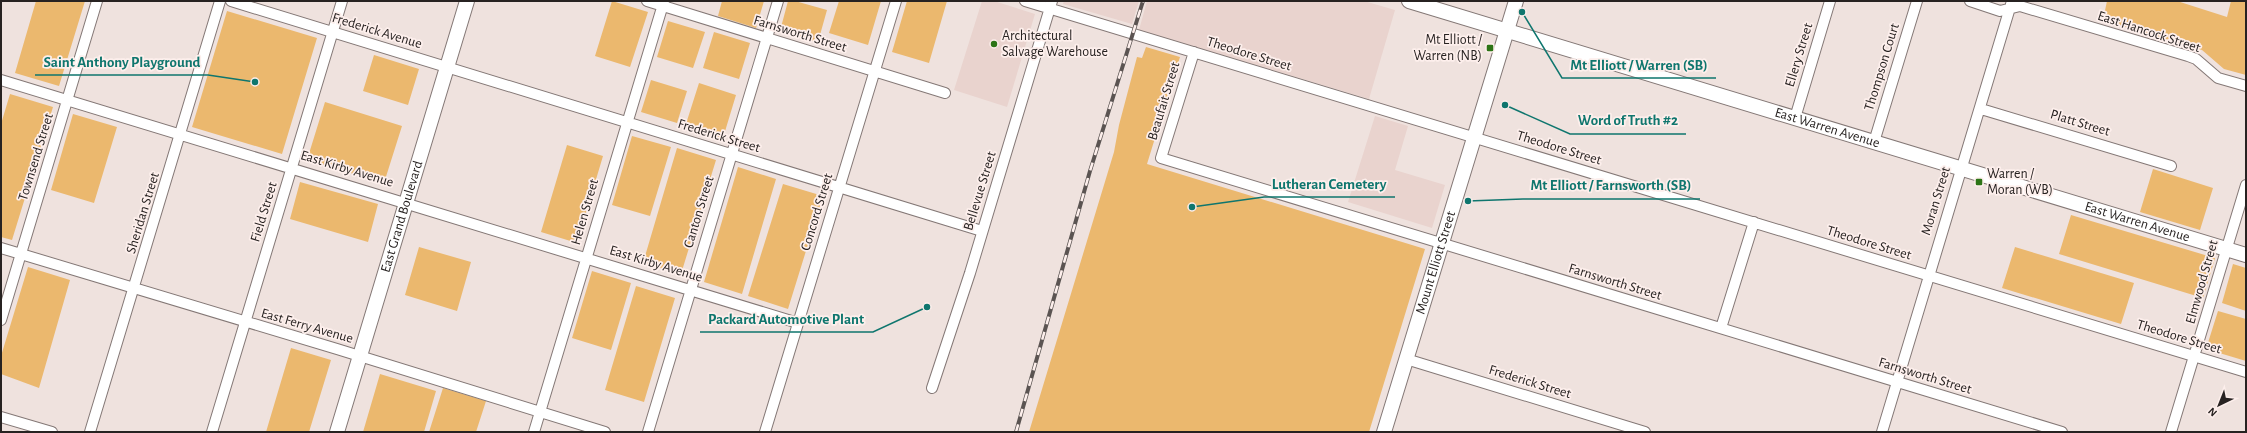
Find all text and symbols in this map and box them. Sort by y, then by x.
street label: East Hancock Street [2096,9,2203,55]
street label: Frederick Avenue [330,11,424,51]
street label: Farnsworth Street [752,13,849,55]
street label: Ellery Street [1783,21,1816,89]
street label: Thompson Court [1862,21,1902,112]
place label: Architectural Salvage Warehouse [1002,29,1108,59]
place label: Mt Elliott / Warren (NB) [1414,33,1483,63]
street label: Theodore Street [1205,35,1293,74]
marker: Architectural Salvage Warehouse [989,39,999,49]
marker: Mt Elliott / Warren (NB) [1485,43,1495,53]
callout: Saint Anthony Playground [35,48,208,75]
callout: Mt Elliott / Warren (SB) [1562,51,1716,78]
text: Saint Anthony Playground [44,55,201,70]
text: Mt Elliott / Warren (SB) [1570,58,1708,73]
street label: Beaufait Street [1145,60,1183,142]
street label: East Warren Avenue [1773,105,1881,150]
callout: Word of Truth #2 [1570,107,1686,134]
street label: Platt Street [2049,107,2112,139]
street label: Townsend Street [16,111,56,202]
text: Word of Truth #2 [1578,113,1678,128]
street label: Frederick Street [676,117,762,155]
street label: Theodore Street [1515,129,1603,168]
street label: East Kirby Avenue [299,148,395,190]
street label: Bellevue Street [961,149,999,232]
street label: East Grand Boulevard [379,159,425,274]
street label: Moran Street [1919,165,1953,237]
place label: Warren / Moran (WB) [1987,167,2053,197]
street label: Sheridan Street [124,170,162,255]
callout: Lutheran Cemetery [1264,170,1395,197]
street label: Concord Street [799,171,836,252]
callout: Mt Elliott / Farnsworth (SB) [1523,172,1700,199]
street label: Canton Street [681,174,717,250]
street label: Helen Street [569,177,601,247]
text: Lutheran Cemetery [1272,177,1387,192]
marker: Warren / Moran (WB) [1974,177,1984,187]
text: Mt Elliott / Farnsworth (SB) [1531,178,1691,193]
street label: Field Street [248,180,280,244]
street label: East Warren Avenue [2083,199,2191,244]
street label: Mount Elliott Street [1413,209,1458,316]
street label: Theodore Street [1825,224,1913,263]
street label: Elmwood Street [2183,238,2221,326]
street label: East Kirby Avenue [608,243,704,285]
street label: Farnsworth Street [1567,261,1664,303]
callout: Packard Automotive Plant [700,305,873,332]
street label: East Ferry Avenue [259,306,355,346]
text: Packard Automotive Plant [708,312,864,327]
street label: Theodore Street [2135,318,2223,357]
street label: Farnsworth Street [1877,355,1974,397]
street label: Frederick Street [1487,363,1573,401]
north arrow [2199,385,2239,425]
text: N [2206,405,2219,419]

